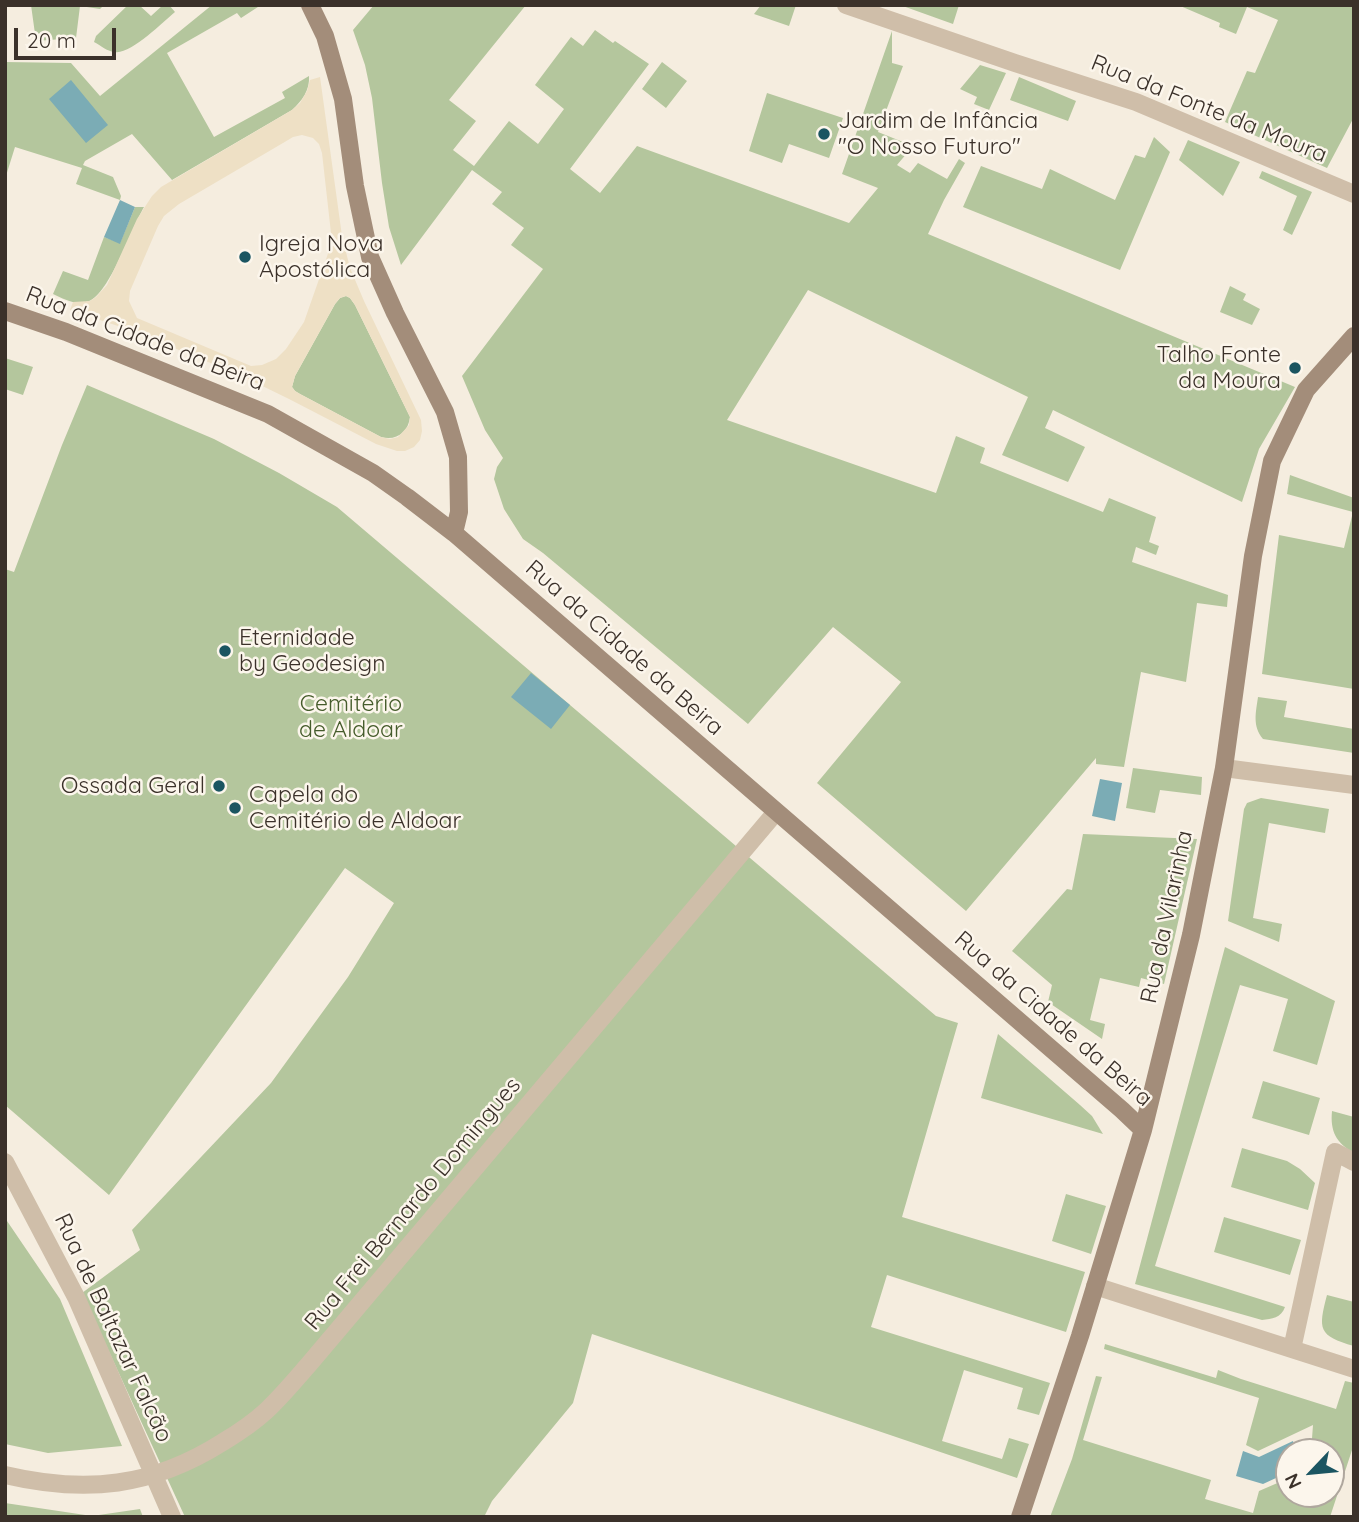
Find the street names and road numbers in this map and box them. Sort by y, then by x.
street label: Rua da Fonte da Moura [1087,49,1331,169]
street label: Rua da Cidade da Beira [22,281,268,397]
street label: Rua da Cidade da Beira [519,555,729,741]
street label: Rua da Vilarinha [1135,828,1199,1006]
street label: Rua da Cidade da Beira [948,926,1158,1112]
street label: Rua Frei Bernardo Domingues [299,1072,527,1336]
street label: Rua de Baltazar Falcão [48,1209,178,1447]

